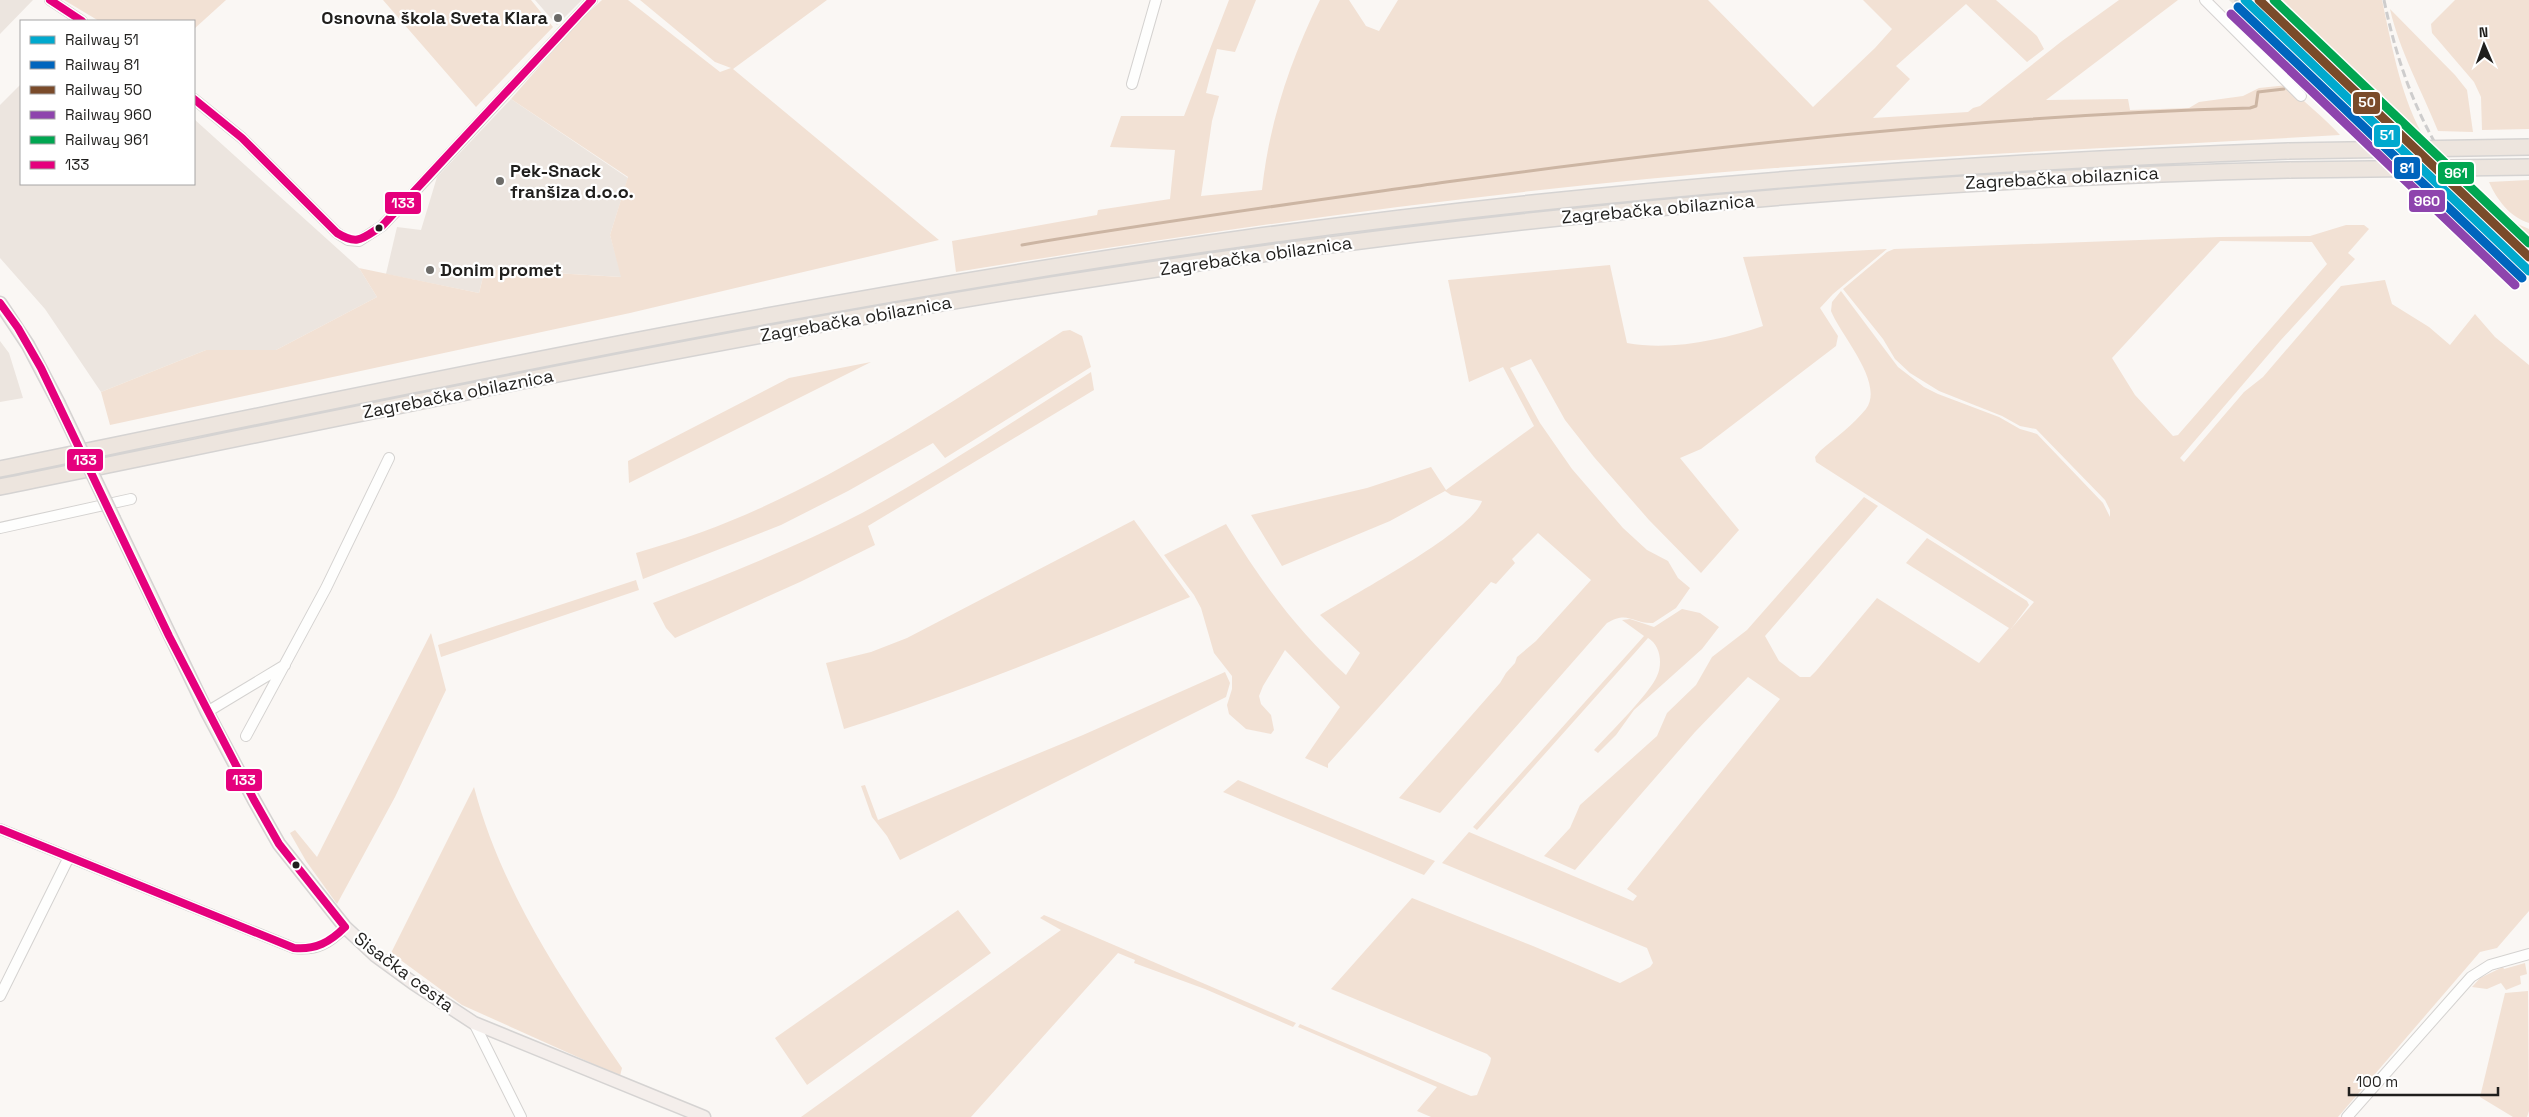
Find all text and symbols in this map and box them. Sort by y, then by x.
place label: Osnovna škola Sveta Klara [321,6,549,29]
marker: Osnovna škola Sveta Klara [552,12,564,24]
legend [20,20,195,185]
north arrow [2459,20,2509,70]
text: N [2479,23,2489,41]
text: Railway 51 [65,30,139,49]
text: Railway 81 [65,55,139,74]
text: Railway 50 [65,80,142,99]
line badge: 50 [2352,91,2381,115]
text: 50 [2358,93,2376,111]
text: Railway 960 [65,105,152,124]
line badge: 51 [2373,124,2401,148]
text: 51 [2380,126,2394,144]
text: Railway 961 [65,130,148,149]
text: 133 [65,155,89,174]
line badge: 81 [2393,156,2421,180]
place label: Pek-Snack franšiza d.o.o. [510,159,634,203]
text: 81 [2400,159,2414,177]
street label: Zagrebačka obilaznica [1965,161,2159,194]
line badge: 961 [2437,161,2475,185]
text: 961 [2444,164,2468,182]
marker: Pek-Snack franšiza d.o.o. [494,175,506,187]
street label: Zagrebačka obilaznica [1560,189,1756,228]
line badge: 960 [2408,189,2446,213]
line badge: 133 [384,191,422,215]
text: 960 [2414,192,2440,210]
text: 133 [391,194,415,212]
unlabelled marker [374,223,384,233]
street label: Zagrebačka obilaznica [1158,231,1354,280]
place label: Donim promet [440,258,562,281]
marker: Donim promet [424,264,436,276]
street label: Zagrebačka obilaznica [758,290,953,347]
street label: Zagrebačka obilaznica [361,364,555,423]
line badge: 133 [66,448,104,472]
text: 133 [73,451,97,469]
line badge: 133 [225,768,263,792]
text: 133 [232,771,256,789]
unlabelled marker [291,860,301,870]
street label: Sisačka cesta [350,926,459,1017]
scale bar [2349,1064,2498,1096]
text: 100 m [2356,1072,2398,1091]

